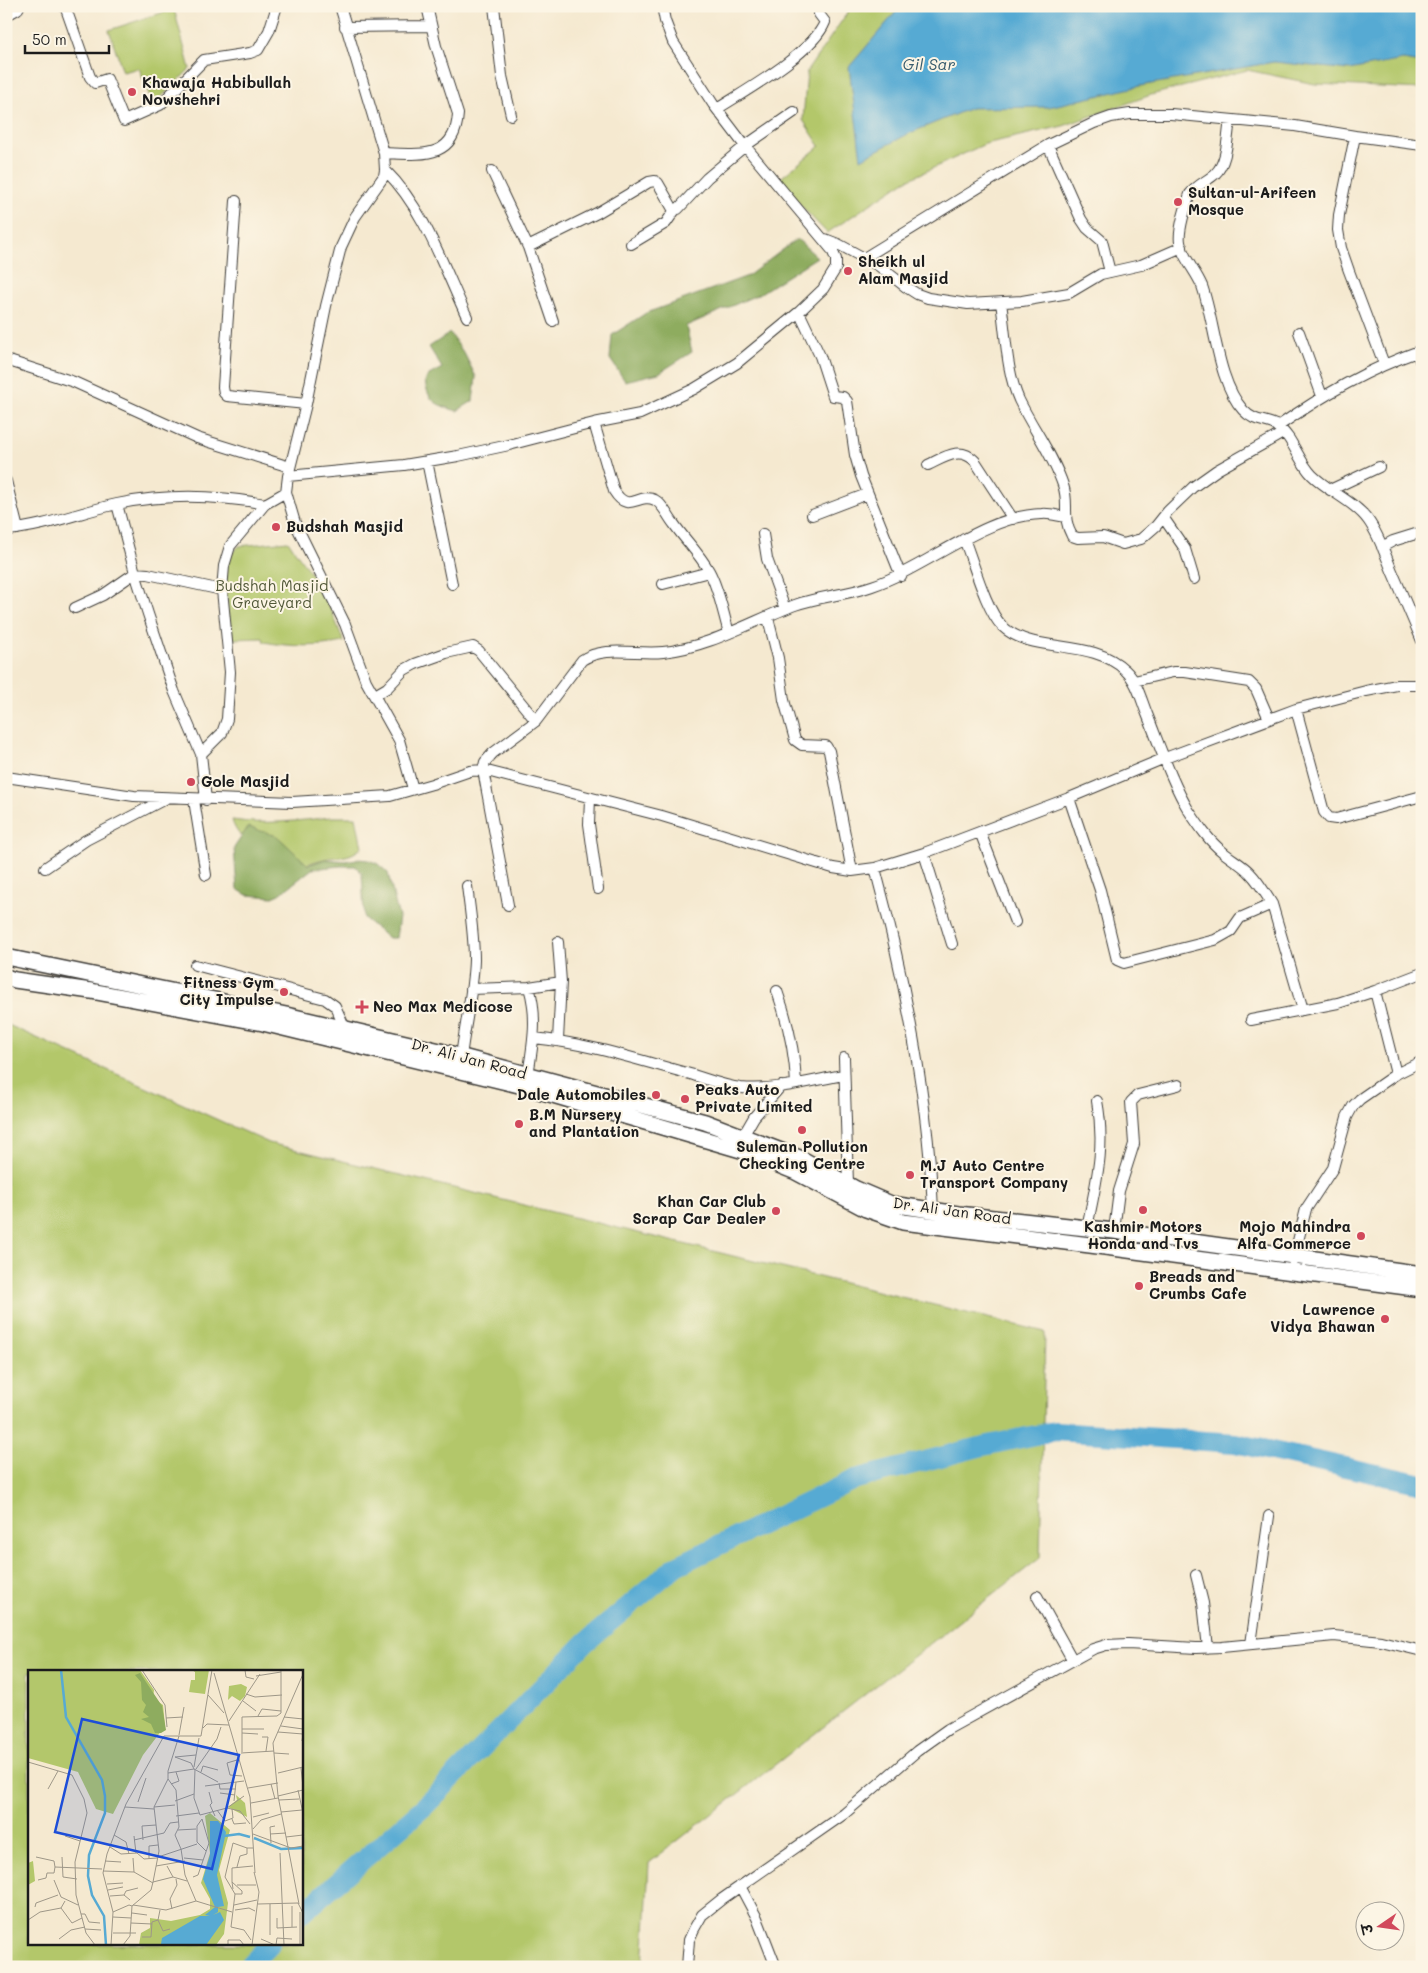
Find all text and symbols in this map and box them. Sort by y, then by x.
scale bar [25,22,109,54]
text: 50 m [32,29,67,49]
water label: Gil Sar [903,53,955,74]
place label: Khawaja Habibullah Nowshehri [142,72,291,109]
marker: Khawaja Habibullah Nowshehri [126,86,138,98]
place label: Sultan-ul-Arifeen Mosque [1188,182,1316,219]
marker: Sultan-ul-Arifeen Mosque [1172,196,1184,208]
place label: Sheikh ul Alam Masjid [858,251,949,288]
marker: Sheikh ul Alam Masjid [842,265,854,277]
place label: Budshah Masjid [286,516,403,536]
marker: Budshah Masjid [270,521,282,533]
park label: Budshah Masjid Graveyard [215,575,329,612]
place label: Gole Masjid [201,771,290,791]
marker: Gole Masjid [185,776,197,788]
place label: Fitness Gym City Impulse [179,972,274,1009]
marker: Fitness Gym City Impulse [278,986,290,998]
place label: Neo Max Medicose [373,996,513,1016]
marker: Neo Max Medicose [355,1000,369,1014]
street label: Dr. Ali Jan Road [409,1033,529,1083]
place label: Peaks Auto Private Limited [695,1079,813,1116]
place label: Dale Automobiles [517,1084,646,1104]
marker: Dale Automobiles [650,1089,662,1101]
marker: Peaks Auto Private Limited [679,1093,691,1105]
place label: B.M Nursery and Plantation [529,1104,639,1141]
marker: B.M Nursery and Plantation [513,1118,525,1130]
marker: Suleman Pollution Checking Centre [796,1124,808,1136]
place label: Suleman Pollution Checking Centre [736,1136,868,1173]
place label: M.J Auto Centre Transport Company [920,1155,1068,1192]
marker: M.J Auto Centre Transport Company [904,1169,916,1181]
place label: Khan Car Club Scrap Car Dealer [632,1191,766,1228]
street label: Dr. Ali Jan Road [892,1192,1012,1228]
marker: Kashmir Motors Honda and Tvs [1137,1204,1149,1216]
marker: Khan Car Club Scrap Car Dealer [770,1205,782,1217]
place label: Kashmir Motors Honda and Tvs [1084,1216,1202,1253]
place label: Mojo Mahindra Alfa Commerce [1237,1216,1351,1253]
marker: Mojo Mahindra Alfa Commerce [1355,1230,1367,1242]
place label: Breads and Crumbs Cafe [1149,1266,1247,1303]
marker: Breads and Crumbs Cafe [1133,1280,1145,1292]
place label: Lawrence Vidya Bhawan [1270,1299,1375,1336]
marker: Lawrence Vidya Bhawan [1379,1313,1391,1325]
inset map [28,1670,302,1946]
north arrow [1356,1900,1406,1950]
text: उ [1356,1921,1378,1938]

